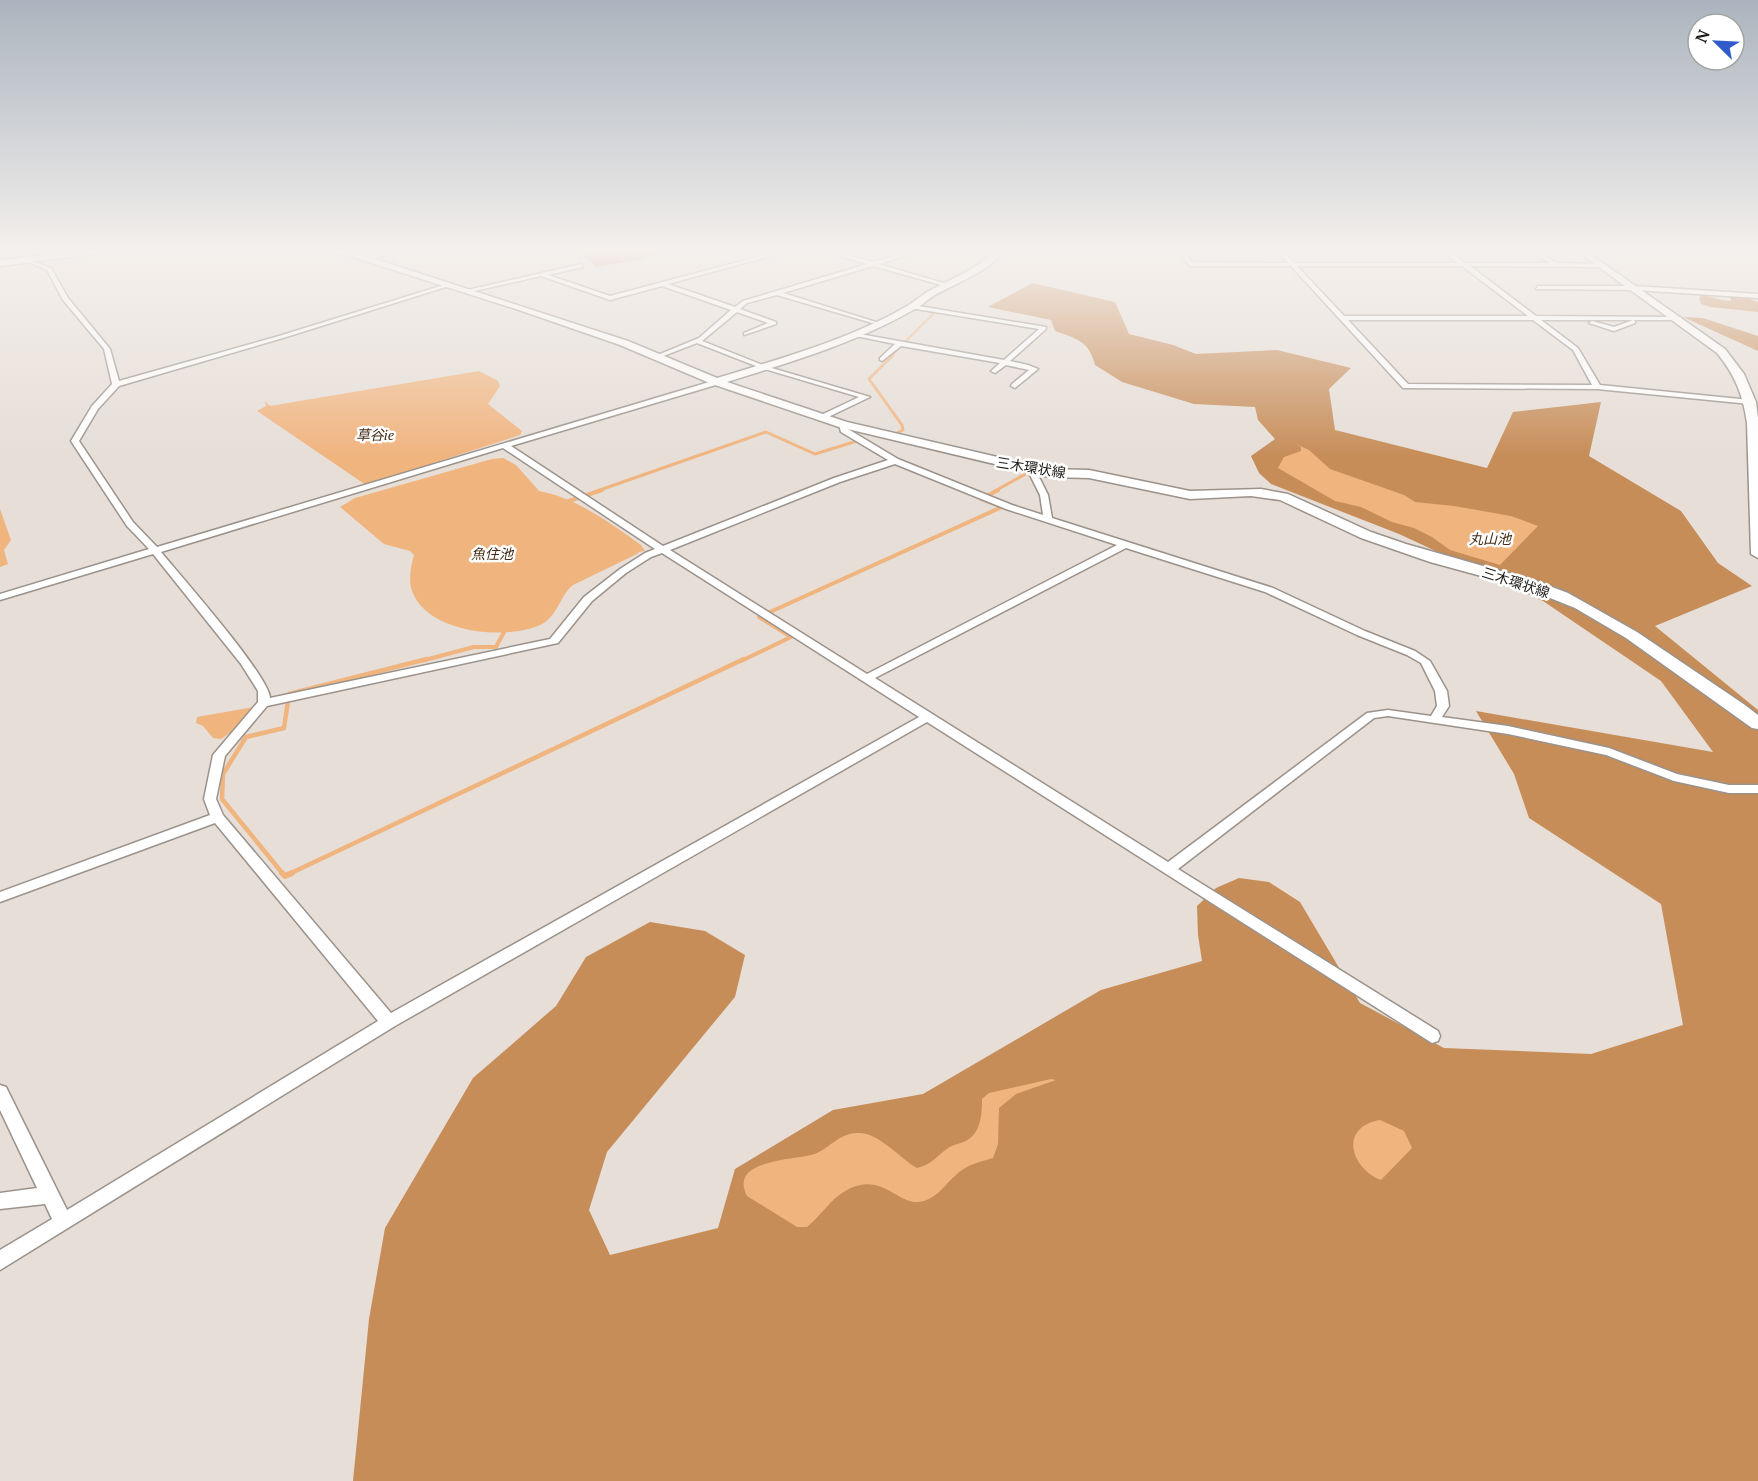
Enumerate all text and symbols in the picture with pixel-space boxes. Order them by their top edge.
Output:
north arrow [1686,12,1746,72]
text: N [1690,26,1715,46]
water label: 草谷ie [356,425,395,444]
street label: 三木環状線 [995,452,1067,482]
water label: 丸山池 [1469,529,1513,548]
water label: 魚住池 [471,544,515,563]
street label: 三木環状線 [1480,562,1552,602]

